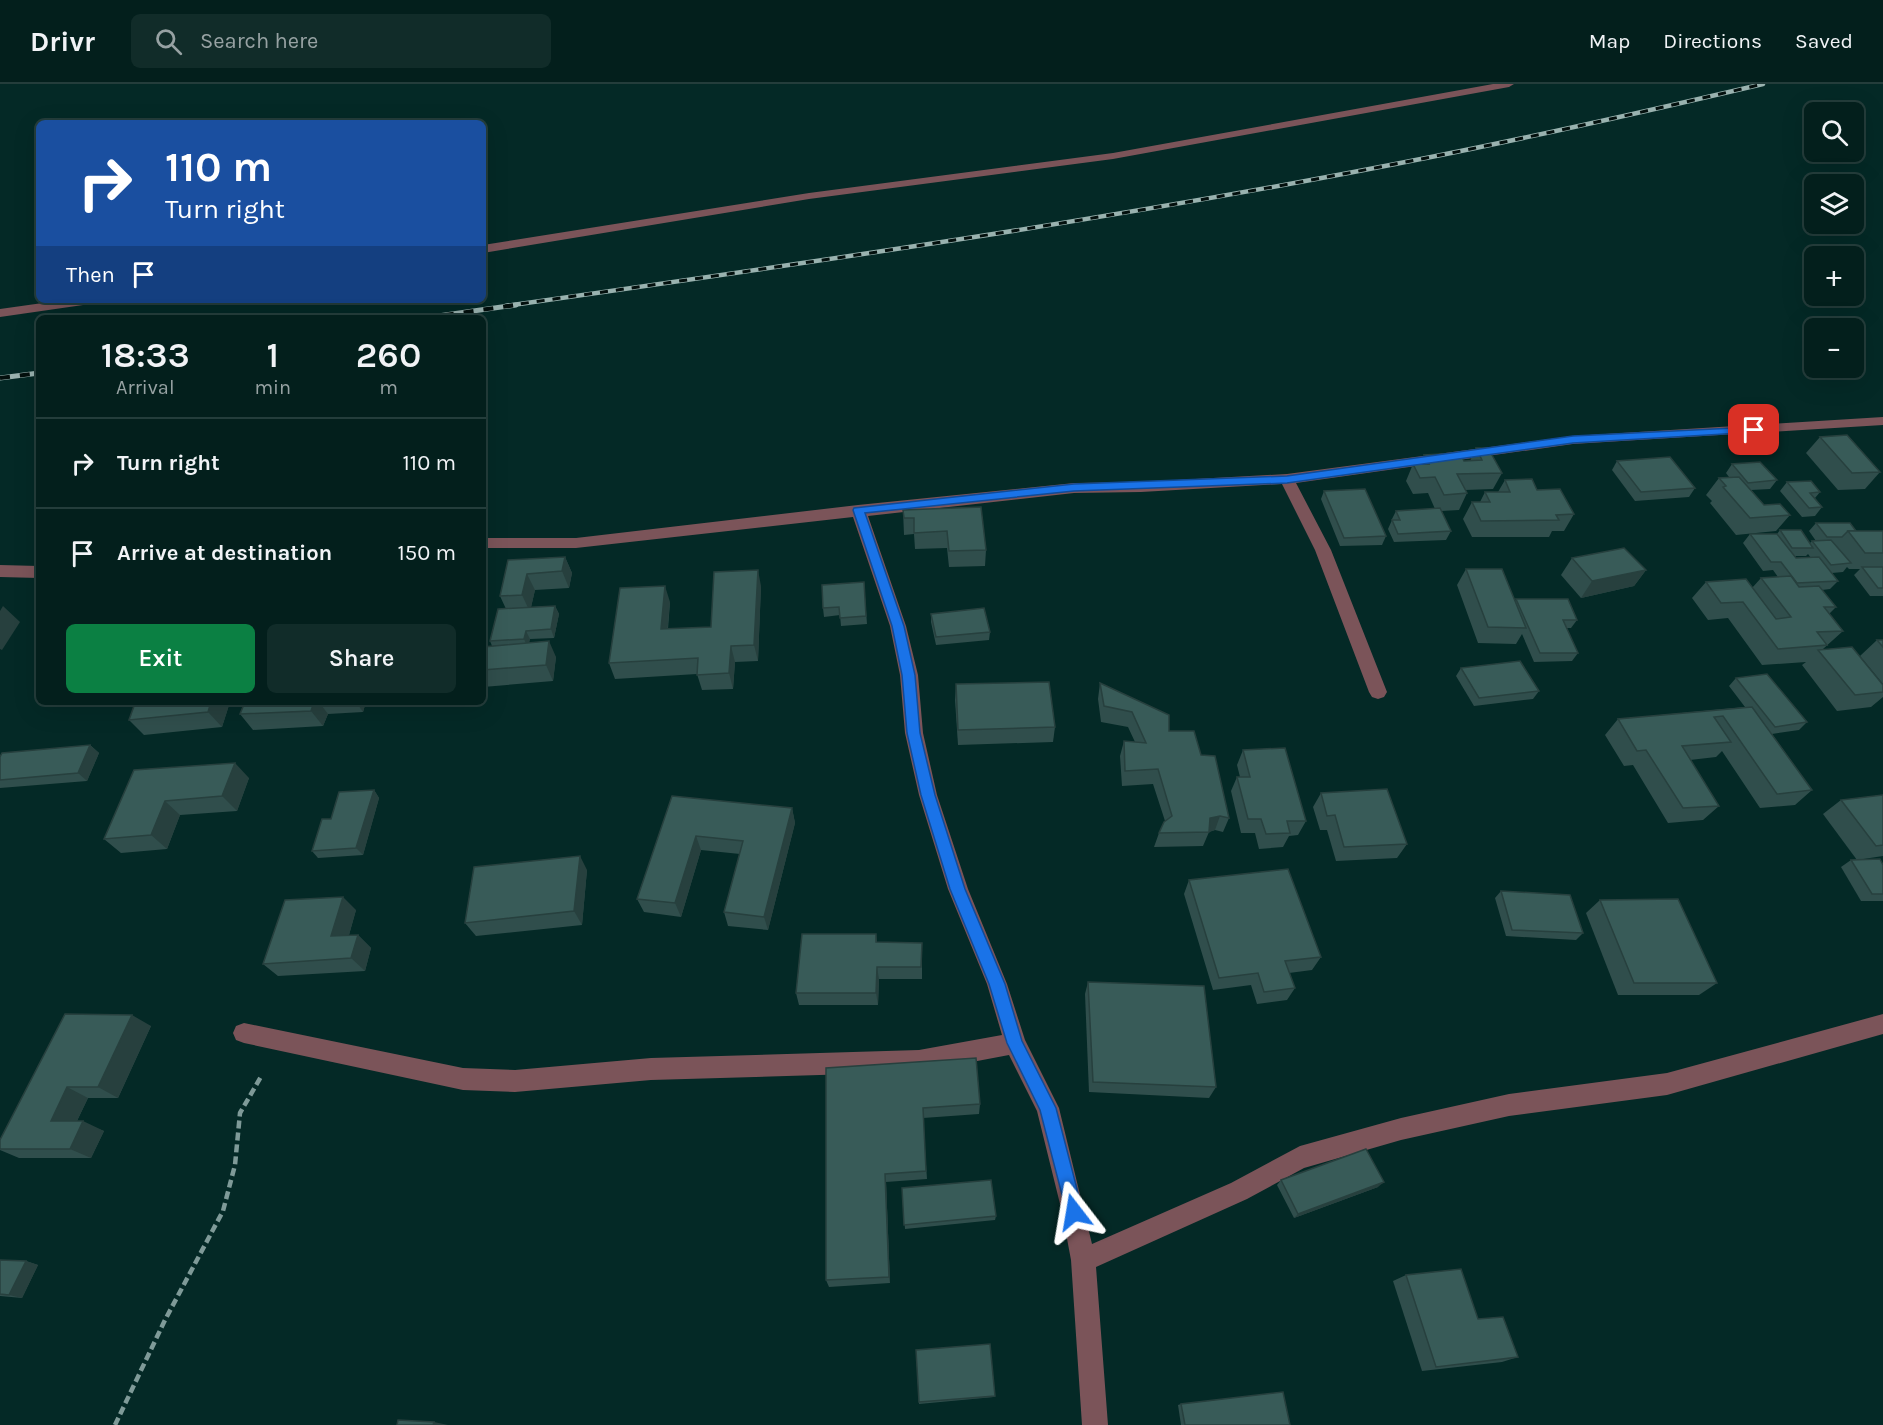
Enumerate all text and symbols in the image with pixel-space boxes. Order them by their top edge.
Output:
search box [131,14,551,68]
text: Drivr [30,25,95,58]
icon: search [152,25,185,58]
text: Search here [200,28,318,54]
text: Map [1589,29,1630,53]
text: Directions [1663,29,1762,53]
text: Saved [1795,29,1853,53]
map controls [1804,102,1864,378]
button: search [1804,102,1864,162]
text: 110 m [165,142,272,192]
icon: right [66,144,144,222]
button: layers [1804,174,1864,234]
text: Turn right [165,193,285,225]
button: + [1804,246,1864,306]
icon: arrive [127,258,160,291]
text: Then [66,262,115,288]
button: − [1804,318,1864,378]
text: 18:33 [101,334,190,376]
text: 1 [266,334,279,376]
text: 260 [356,334,421,376]
text: Arrival [116,376,174,399]
text: min [254,376,291,399]
text: m [379,376,398,399]
pin [1728,404,1779,455]
icon: arrive [1737,413,1770,446]
icon: right [66,447,99,480]
text: Turn right [117,450,220,476]
text: 110 m [403,450,456,476]
icon: arrive [66,537,99,570]
text: Arrive at destination [117,540,332,566]
text: 150 m [397,540,456,566]
button: Exit [66,624,255,693]
button: Share [267,624,456,693]
position arrow [1042,1180,1106,1244]

